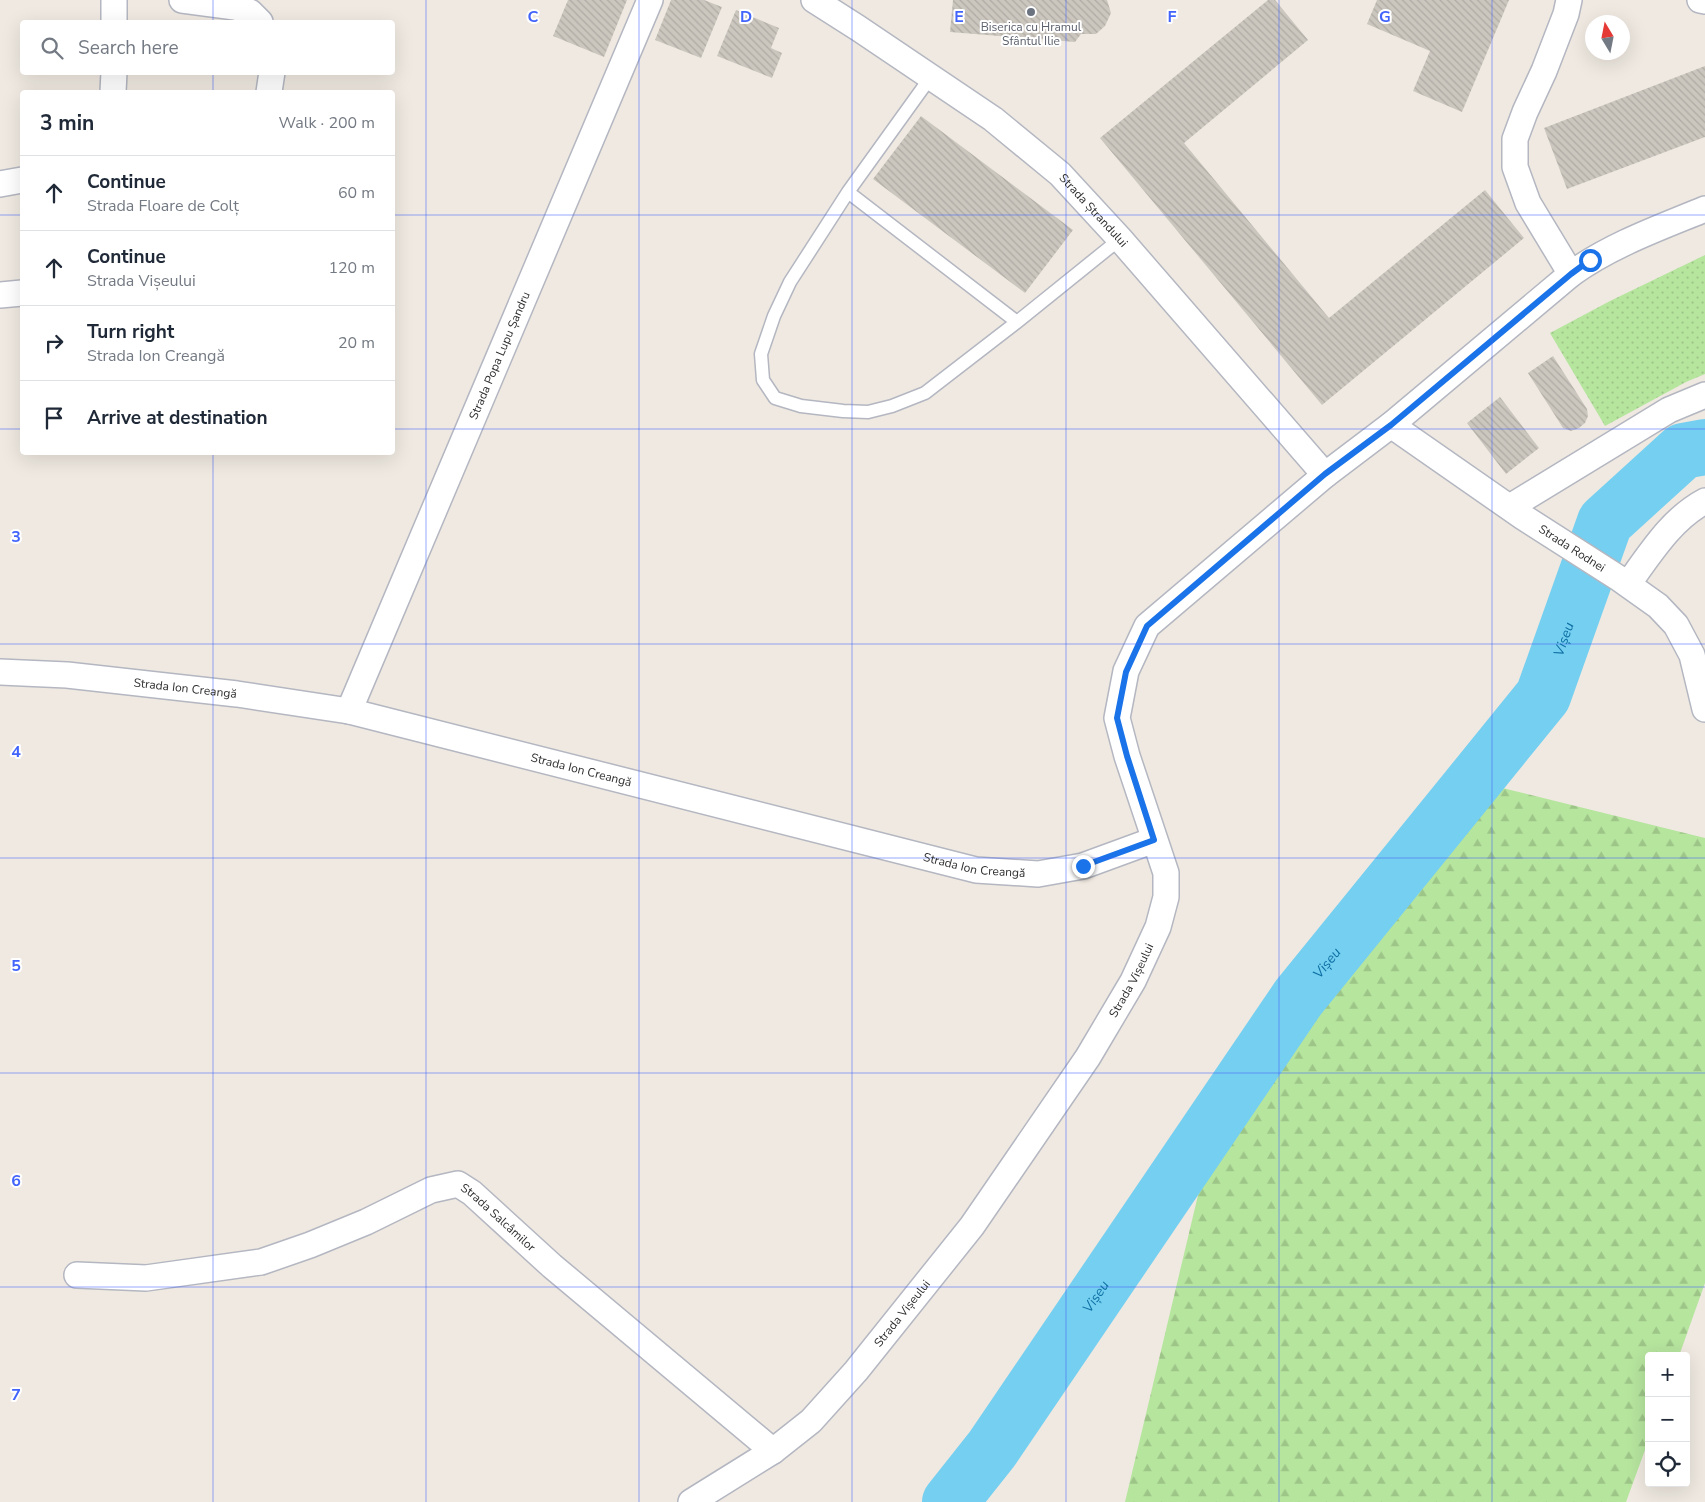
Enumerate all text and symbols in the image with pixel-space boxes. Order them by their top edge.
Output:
text: C [528,6,539,28]
text: D [740,6,752,28]
text: E [954,6,964,28]
marker: Biserica cu Hramul Sfântul Ilie [1025,6,1037,18]
text: F [1168,6,1177,28]
text: G [1379,6,1391,28]
north arrow [1585,15,1630,60]
place label: Biserica cu Hramul Sfântul Ilie [981,19,1082,49]
search box [20,20,395,75]
icon: search [38,34,66,62]
text: Search here [78,35,179,61]
text: 3 min [40,109,94,137]
text: Walk · 200 m [279,112,375,134]
text: Continue [87,169,166,195]
street label: Strada Ștrandului [1056,170,1131,250]
icon: ahead [40,179,68,207]
text: 60 m [338,182,375,204]
text: Strada Floare de Colț [87,195,239,217]
text: Continue [87,244,166,270]
route start [1579,249,1602,272]
icon: ahead [40,254,68,282]
text: 120 m [328,257,375,279]
text: Strada Vișeului [87,270,196,292]
street label: Strada Popa Lupu Șandru [465,289,534,422]
text: Turn right [87,319,174,345]
icon: right [40,329,68,357]
text: 20 m [338,332,375,354]
text: Strada Ion Creangă [87,345,225,367]
icon: arrive [40,404,68,432]
text: Arrive at destination [87,405,268,431]
street label: Strada Rodnei [1536,521,1608,576]
text: 3 [11,526,21,548]
water label: Vișeu [1549,619,1579,659]
street label: Strada Ion Creangă [133,675,238,702]
text: 4 [11,741,21,763]
street label: Strada Ion Creangă [529,749,633,790]
street label: Strada Ion Creangă [922,849,1026,881]
route end [1072,855,1095,878]
street label: Strada Vișeului [1105,941,1157,1020]
water label: Vișeu [1309,943,1345,983]
text: 5 [11,955,21,977]
text: 6 [11,1170,21,1192]
street label: Strada Salcâmilor [458,1180,539,1256]
street label: Strada Vișeului [870,1277,934,1350]
water label: Vișeu [1078,1277,1114,1317]
map controls [1645,1352,1690,1487]
button: + [1645,1352,1690,1397]
text: 7 [11,1384,21,1406]
button: − [1645,1397,1690,1442]
button: locate [1645,1442,1690,1487]

